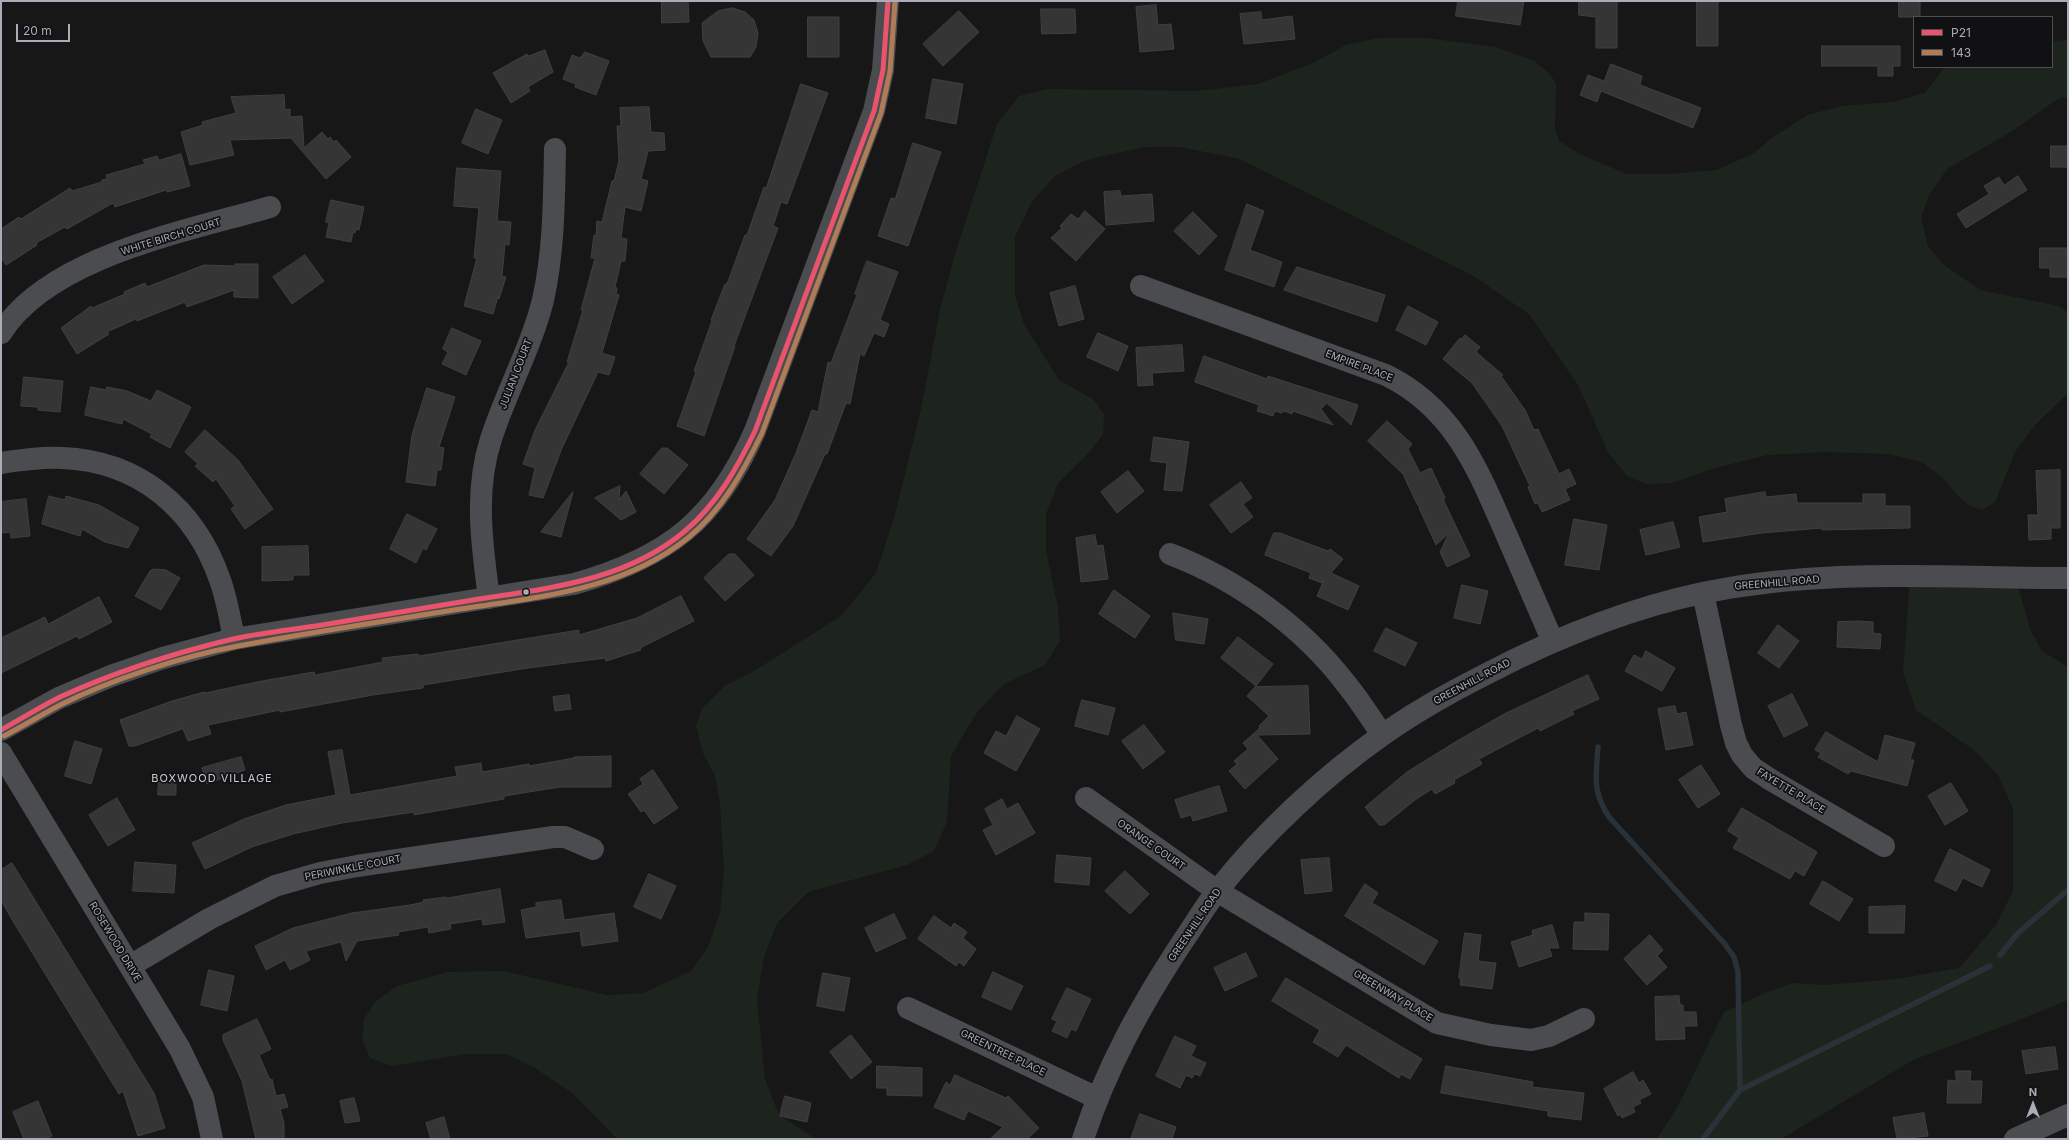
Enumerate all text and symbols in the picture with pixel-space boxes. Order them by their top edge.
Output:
scale bar [18,16,72,42]
legend [1913,16,2053,68]
text: 20 m [23,23,52,38]
text: P21 [1951,25,1971,40]
text: 143 [1951,45,1971,60]
street label: WHITE BIRCH COURT [120,216,222,258]
street label: JULIAN COURT [497,337,535,411]
street label: EMPIRE PLACE [1324,348,1394,384]
street label: GREENHILL ROAD [1734,573,1820,593]
unlabelled marker [521,587,531,597]
street label: GREENHILL ROAD [1431,657,1513,707]
street label: FAYETTE PLACE [1755,766,1827,816]
district label: BOXWOOD VILLAGE [151,772,273,786]
street label: ORANGE COURT [1115,817,1187,873]
street label: PERIWINKLE COURT [304,853,402,883]
street label: GREENHILL ROAD [1166,886,1224,964]
street label: ROSEWOOD DRIVE [86,900,144,984]
street label: GREENWAY PLACE [1351,968,1435,1024]
street label: GREENTREE PLACE [959,1027,1047,1079]
north arrow [2013,1084,2053,1124]
text: N [2029,1085,2037,1099]

